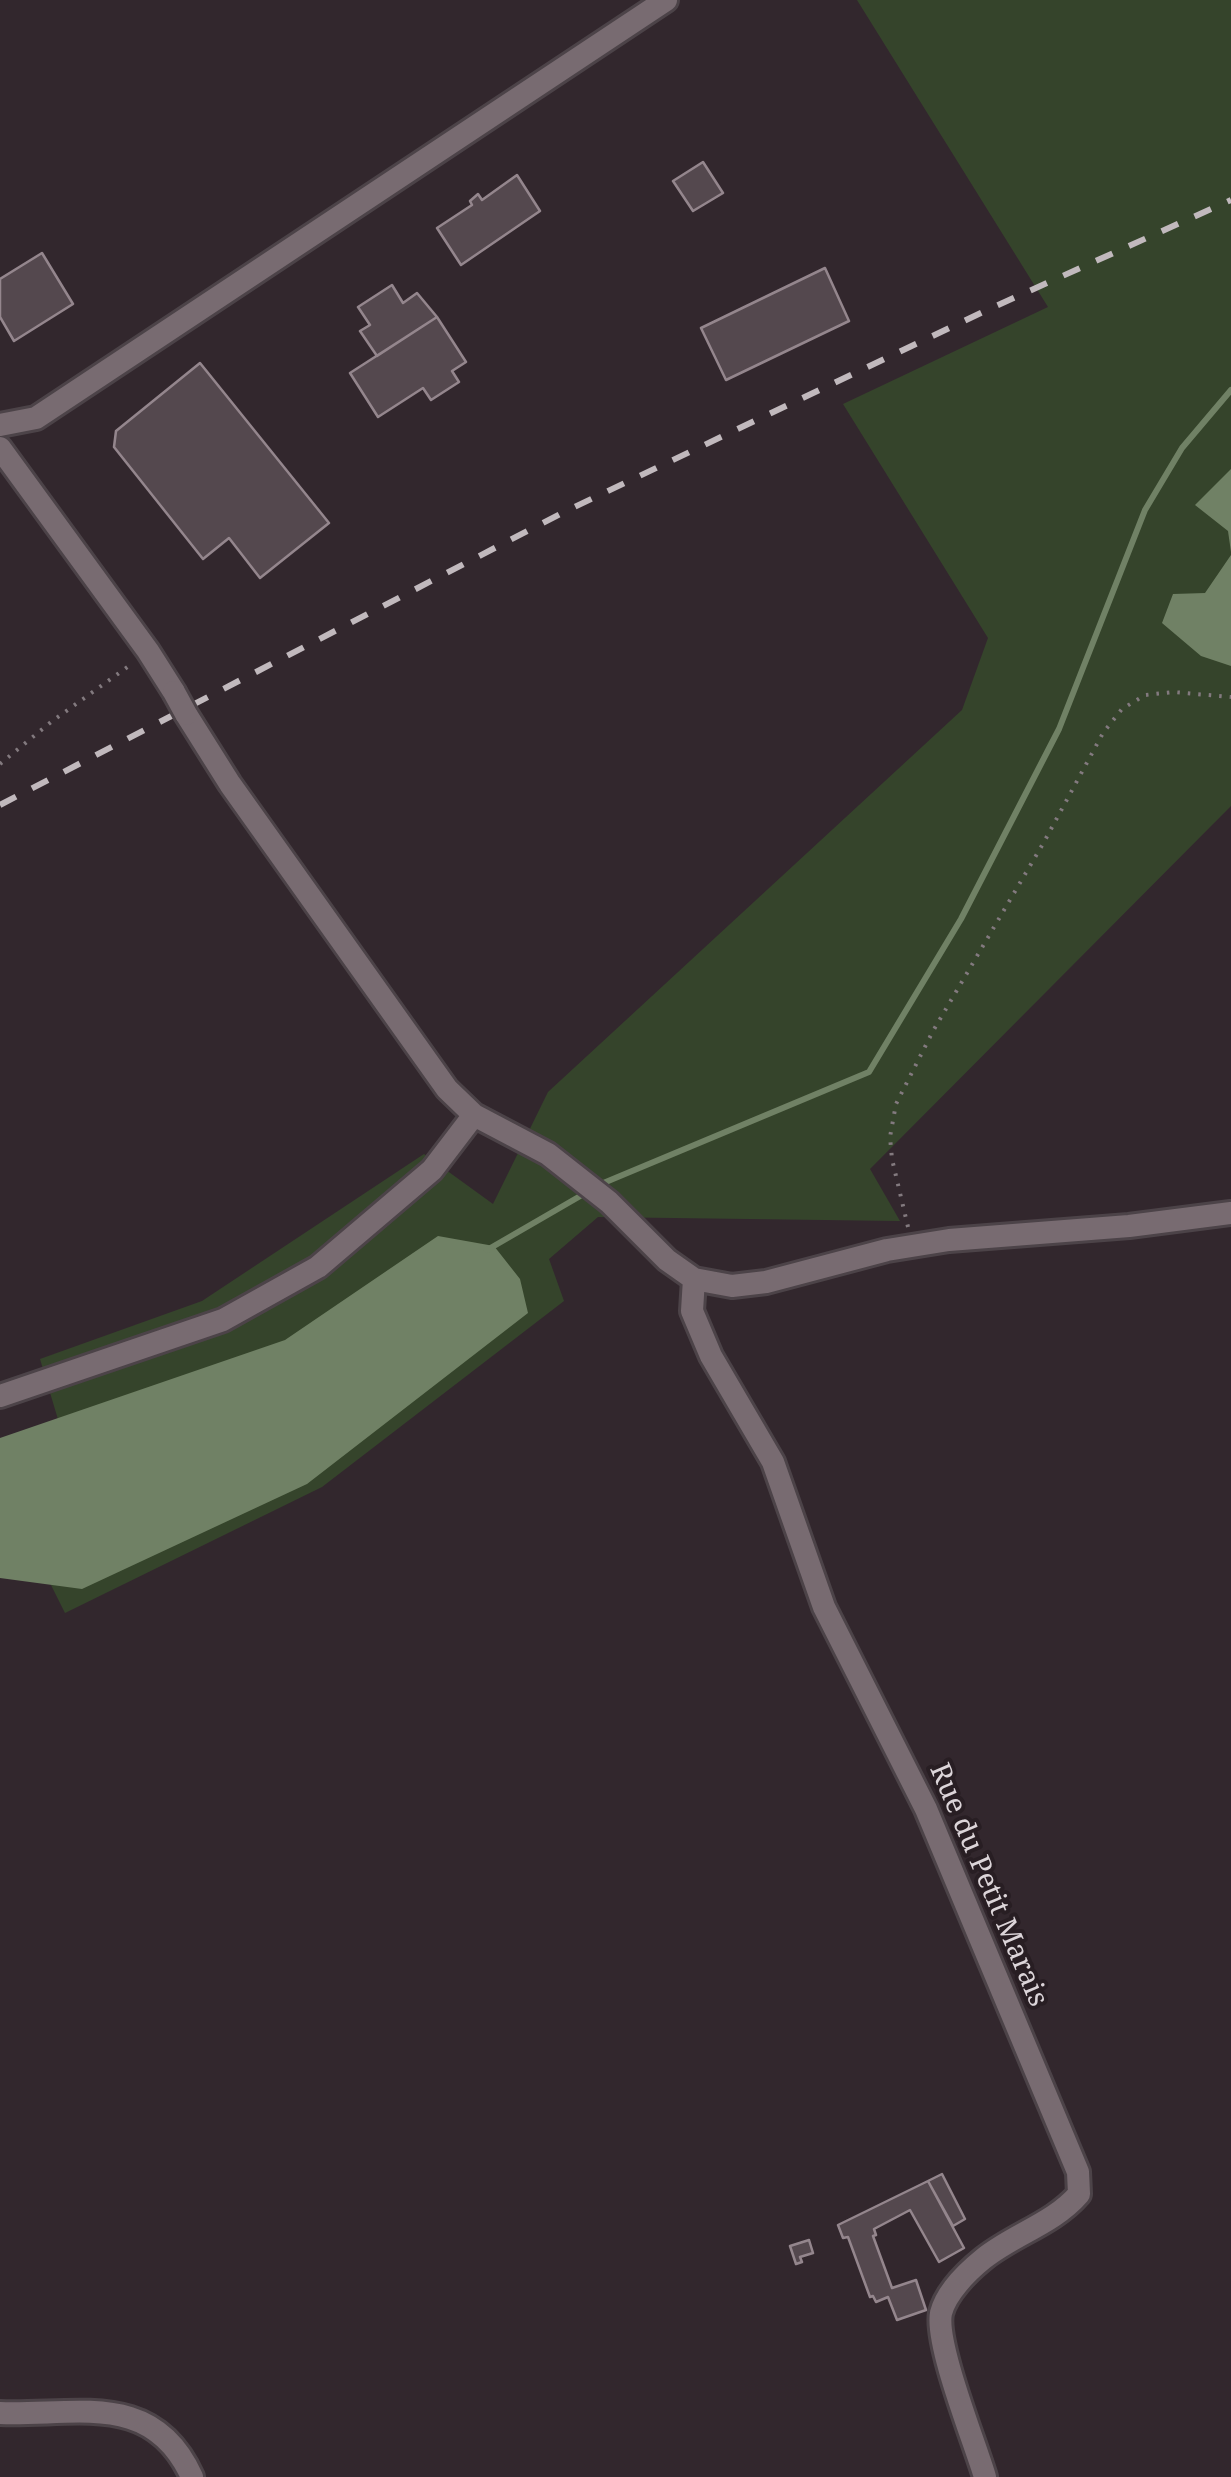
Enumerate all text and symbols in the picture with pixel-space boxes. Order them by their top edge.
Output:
street label: Rue du Petit Marais [922,1759,1054,2011]

